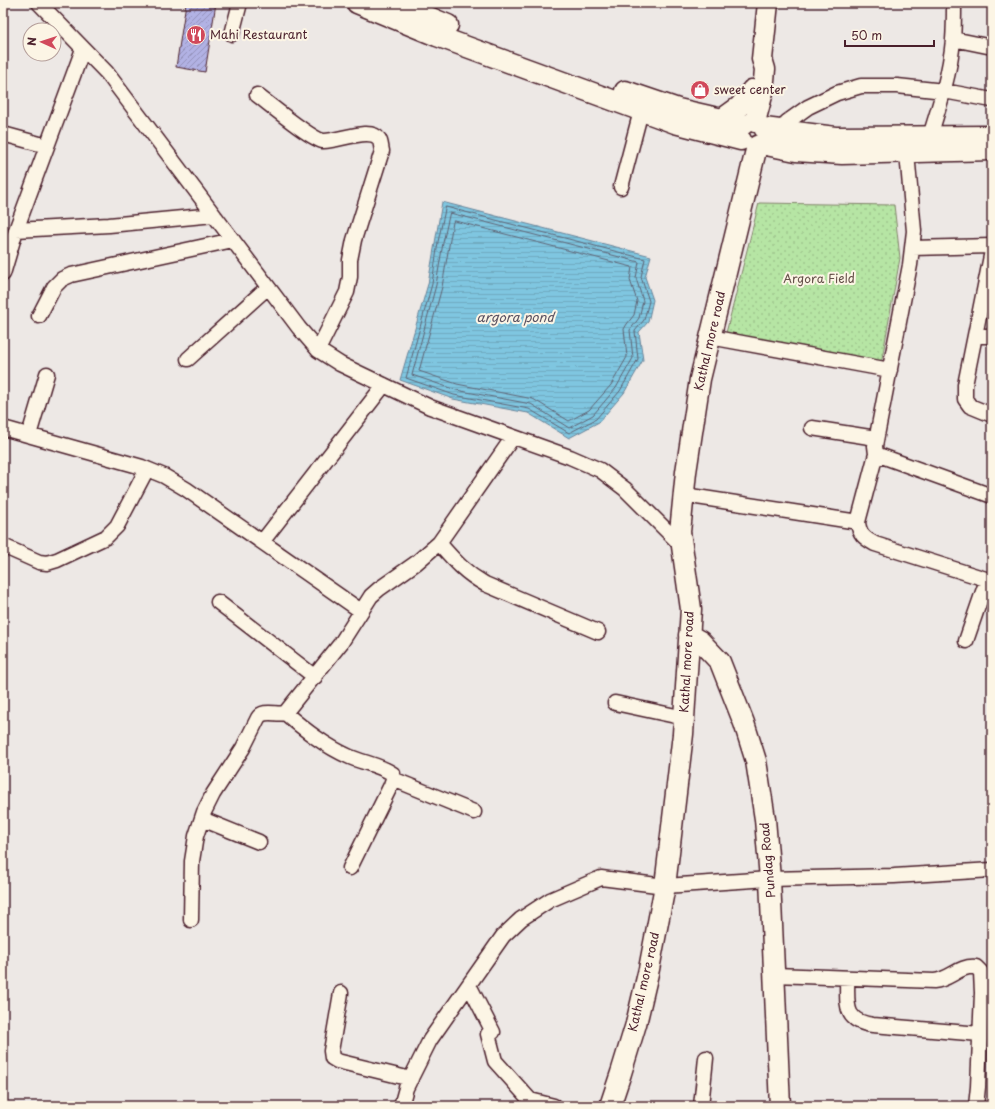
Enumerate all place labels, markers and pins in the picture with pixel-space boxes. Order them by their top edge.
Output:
restaurant icon: Mahi Restaurant [185,24,207,46]
place label: Mahi Restaurant [210,25,307,43]
shop icon: sweet center [689,79,711,101]
place label: sweet center [714,80,786,98]

